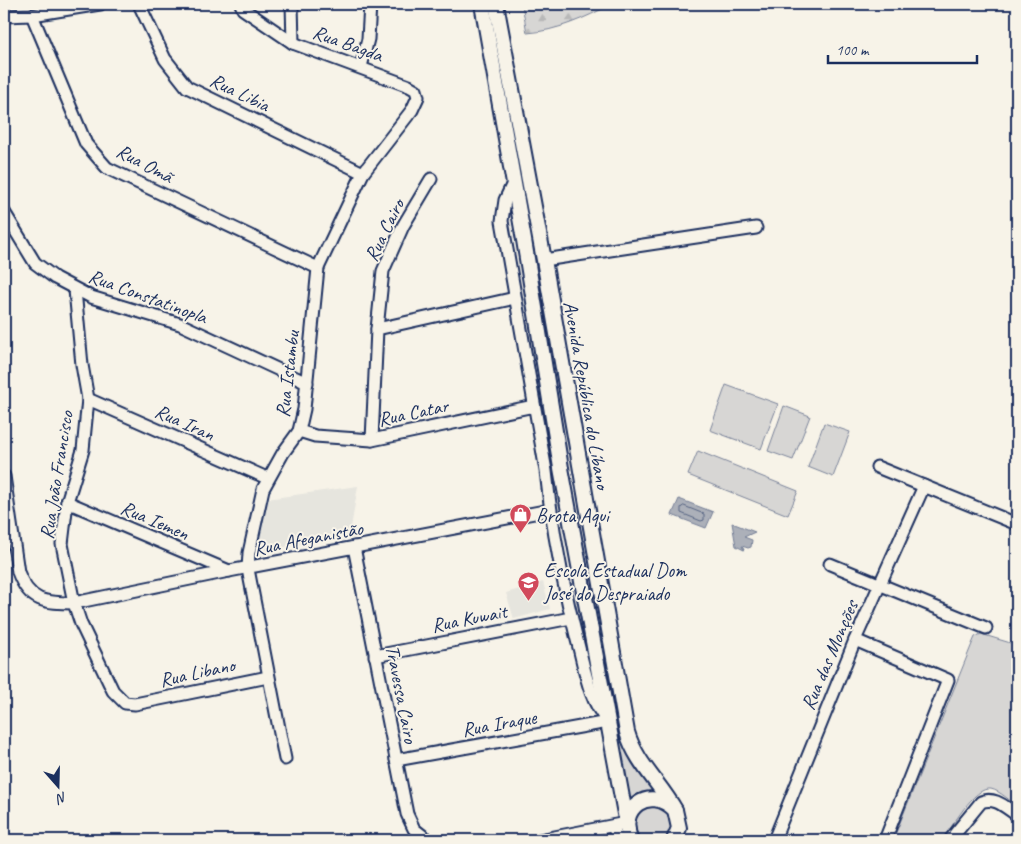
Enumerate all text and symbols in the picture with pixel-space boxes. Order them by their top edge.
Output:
street label: Rua Bagda [309,19,387,68]
scale bar [828,32,977,64]
text: 100 m [836,41,870,60]
street label: Rua Libia [206,67,275,118]
street label: Rua Omã [112,138,179,190]
street label: Rua Cairo [359,193,411,265]
street label: Rua Constatinopla [85,263,212,330]
street label: Avenida República do Líbano [558,299,616,493]
street label: Rua Istambu [270,328,305,419]
street label: Rua Catar [376,393,452,432]
street label: Rua Iran [151,398,219,447]
street label: Rua João Francisco [34,408,79,541]
street label: Rua Iemen [117,495,194,546]
shop icon: Brota Aqui [508,503,532,534]
place label: Brota Aqui [536,503,611,528]
street label: Rua Afeganistão [251,515,366,561]
place label: Escola Estadual Dom José do Despraiado [543,558,688,606]
school or university icon: Escola Estadual Dom José do Despraiado [516,570,540,601]
street label: Rua das Monções [795,595,864,713]
street label: Rua Kuwait [429,599,511,638]
street label: Travessa Cairo [380,643,423,746]
street label: Rua Libano [157,652,239,693]
street label: Rua Iraque [460,704,540,742]
north arrow [32,762,82,812]
text: N [53,788,69,808]

